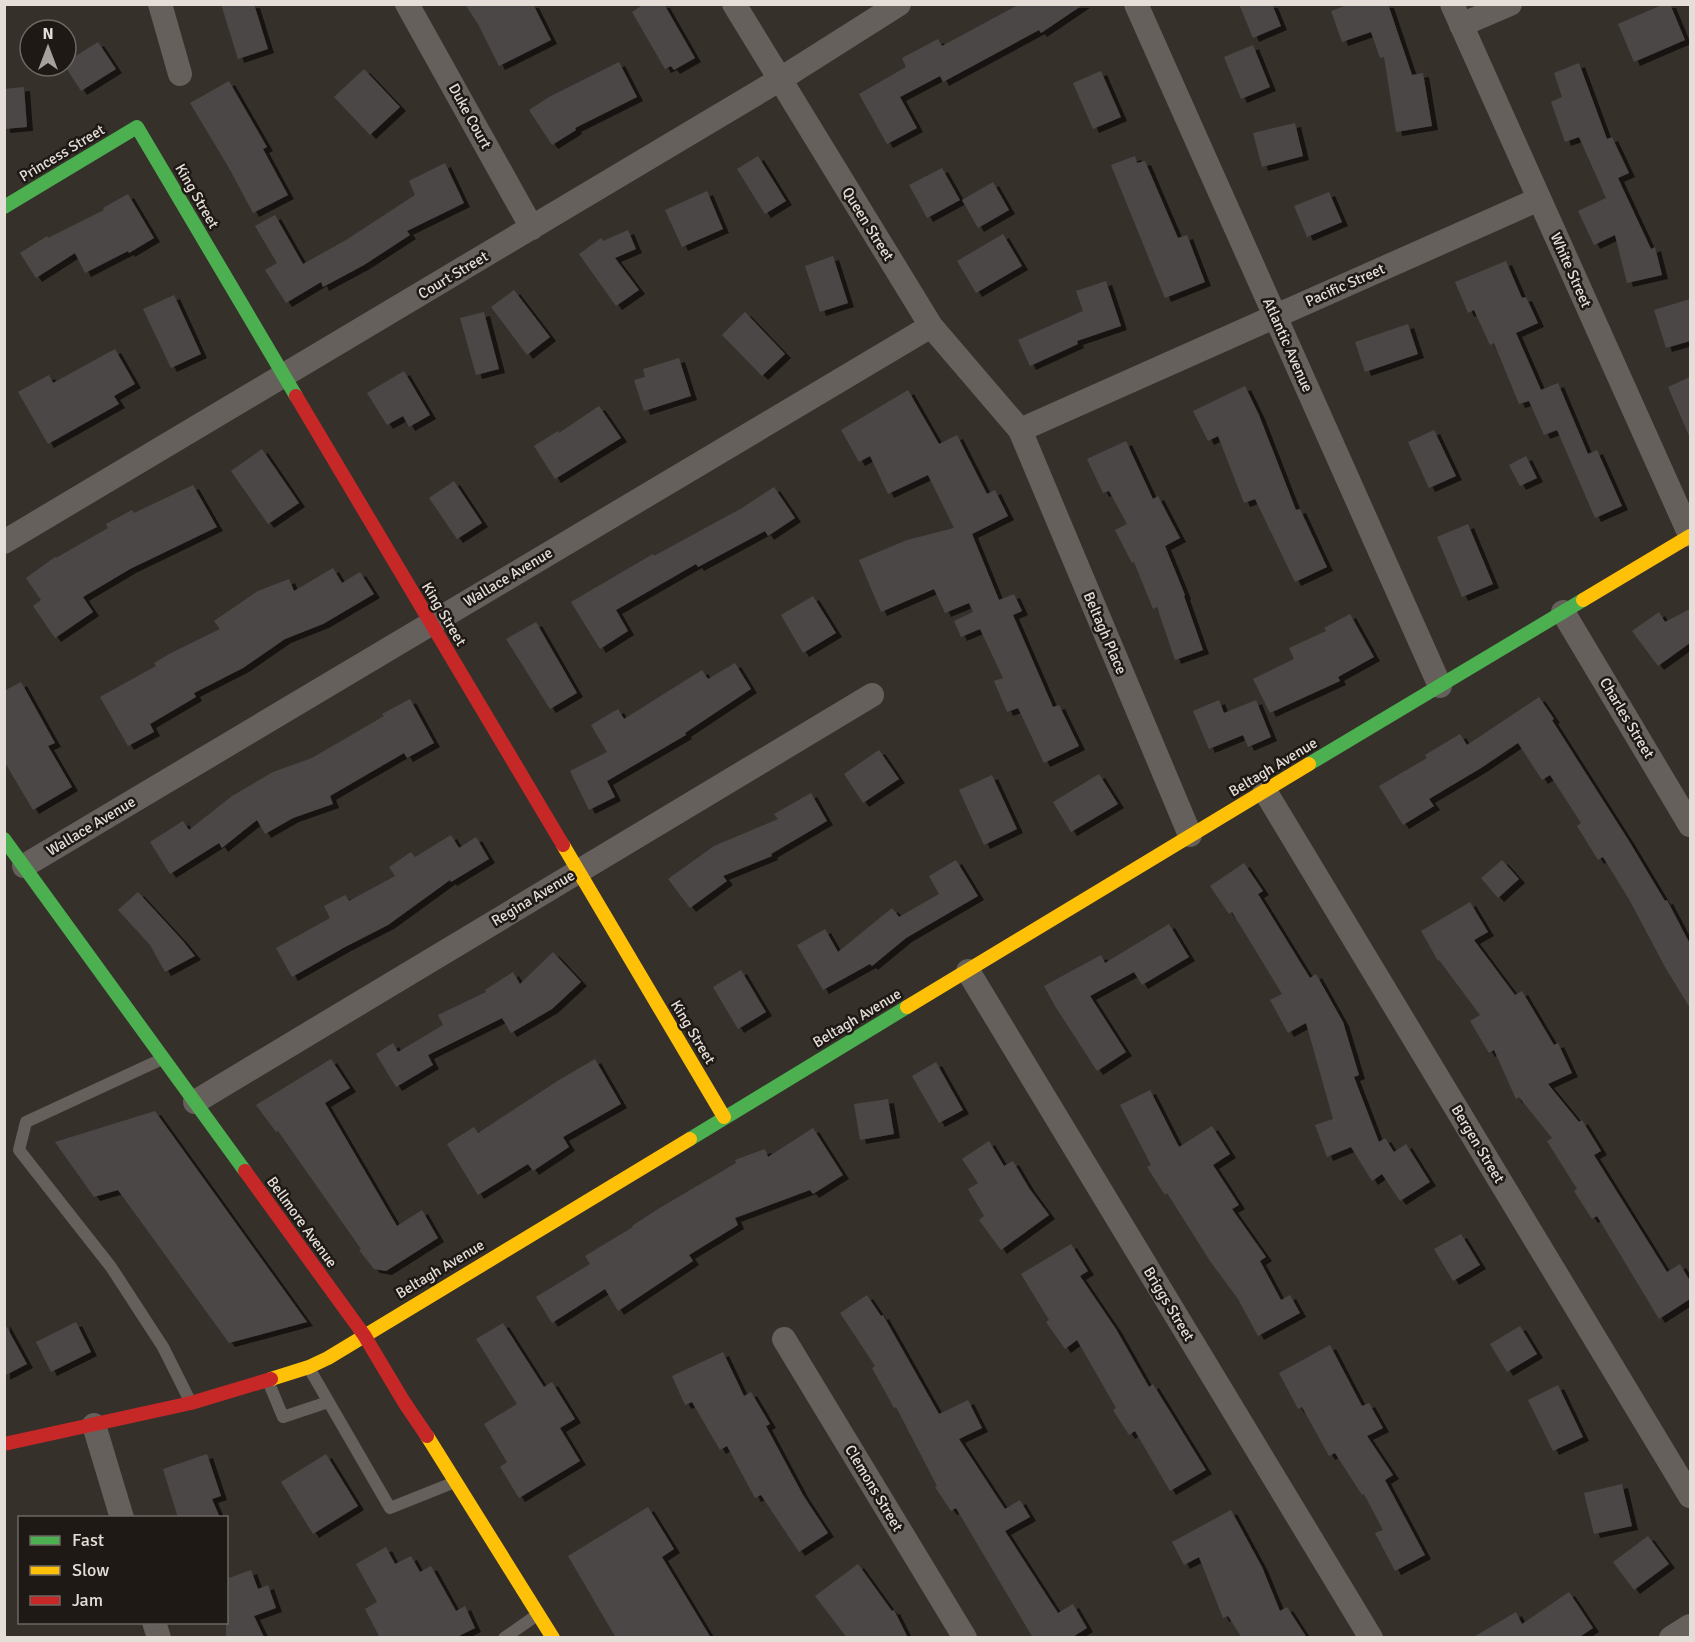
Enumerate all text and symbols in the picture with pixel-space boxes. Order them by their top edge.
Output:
north arrow [18,18,78,78]
text: N [42,24,54,44]
street label: Duke Court [445,80,495,152]
street label: Princess Street [16,120,108,186]
street label: King Street [171,161,223,231]
street label: Queen Street [838,184,898,264]
street label: White Street [1547,230,1595,310]
street label: Court Street [415,247,491,303]
street label: Pacific Street [1302,259,1388,311]
street label: Atlantic Avenue [1259,295,1317,395]
street label: Wallace Avenue [460,543,556,611]
street label: King Street [418,579,470,649]
street label: Beltagh Place [1080,589,1130,677]
street label: Charles Street [1596,674,1658,762]
street label: Beltagh Avenue [1226,734,1320,800]
street label: Wallace Avenue [43,792,139,860]
street label: Regina Avenue [488,866,578,930]
street label: Beltagh Avenue [810,985,904,1051]
street label: King Street [667,997,719,1067]
street label: Bergen Street [1448,1102,1508,1186]
street label: Bellmore Avenue [263,1173,341,1271]
street label: Beltagh Avenue [393,1236,487,1302]
street label: Briggs Street [1140,1264,1198,1344]
street label: Clemons Street [841,1441,907,1535]
legend [18,1516,228,1624]
text: Fast [72,1529,104,1551]
text: Slow [72,1559,109,1581]
text: Jam [72,1589,103,1611]

